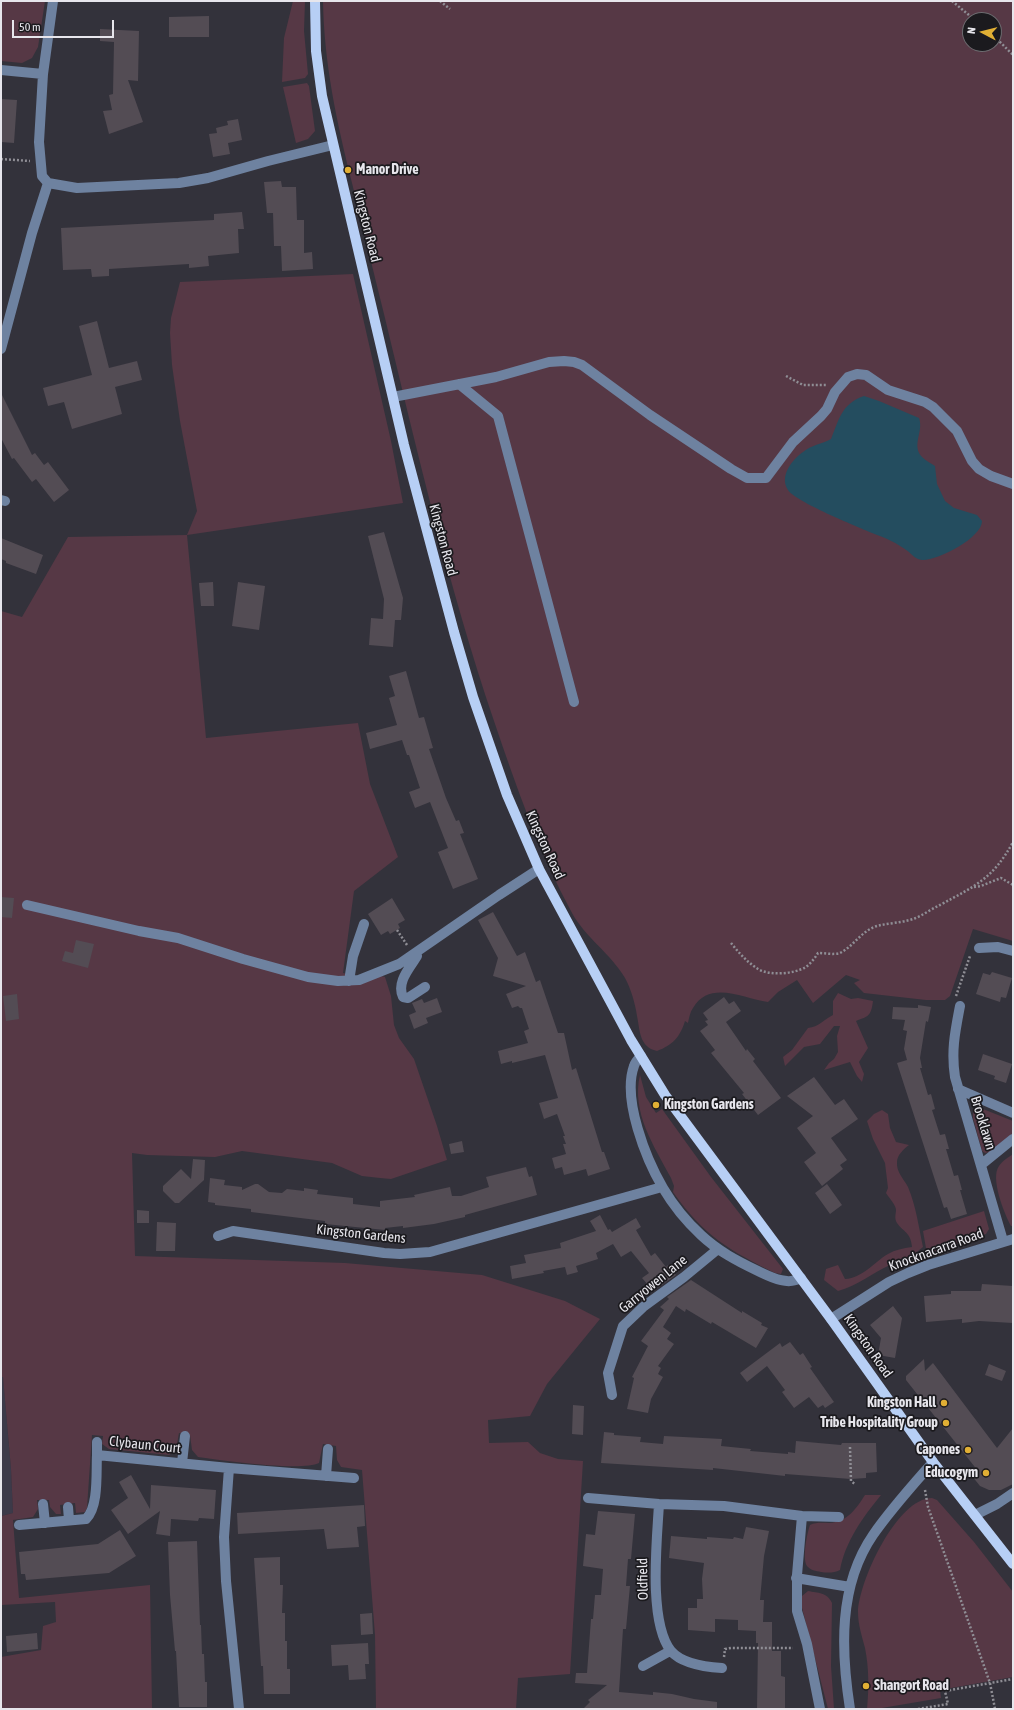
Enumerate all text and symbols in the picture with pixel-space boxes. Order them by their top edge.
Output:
scale bar [14,12,116,38]
north arrow [962,12,1002,52]
text: 50 m [19,20,41,34]
text: N [965,27,977,35]
place label: Manor Drive [356,162,418,178]
marker: Manor Drive [343,165,353,175]
street label: Kingston Road [350,188,384,264]
street label: Kingston Road [425,502,461,578]
street label: Kingston Road [522,808,568,882]
street label: Brooklawn [967,1094,999,1152]
place label: Kingston Gardens [664,1097,754,1113]
marker: Kingston Gardens [651,1100,661,1110]
street label: Kingston Gardens [315,1221,407,1247]
street label: Knocknacarra Road [886,1225,986,1275]
street label: Garryowen Lane [616,1251,690,1317]
street label: Kingston Road [840,1311,896,1381]
place label: Kingston Hall [867,1395,936,1411]
marker: Kingston Hall [939,1398,949,1408]
place label: Tribe Hospitality Group [820,1415,938,1431]
marker: Tribe Hospitality Group [941,1418,951,1428]
street label: Clybaun Court [108,1433,182,1457]
place label: Capones [916,1442,960,1458]
marker: Capones [963,1445,973,1455]
place label: Educogym [925,1465,978,1481]
marker: Educogym [981,1468,991,1478]
street label: Oldfield [634,1558,652,1600]
place label: Shangort Road [874,1678,949,1694]
marker: Shangort Road [861,1681,871,1691]

